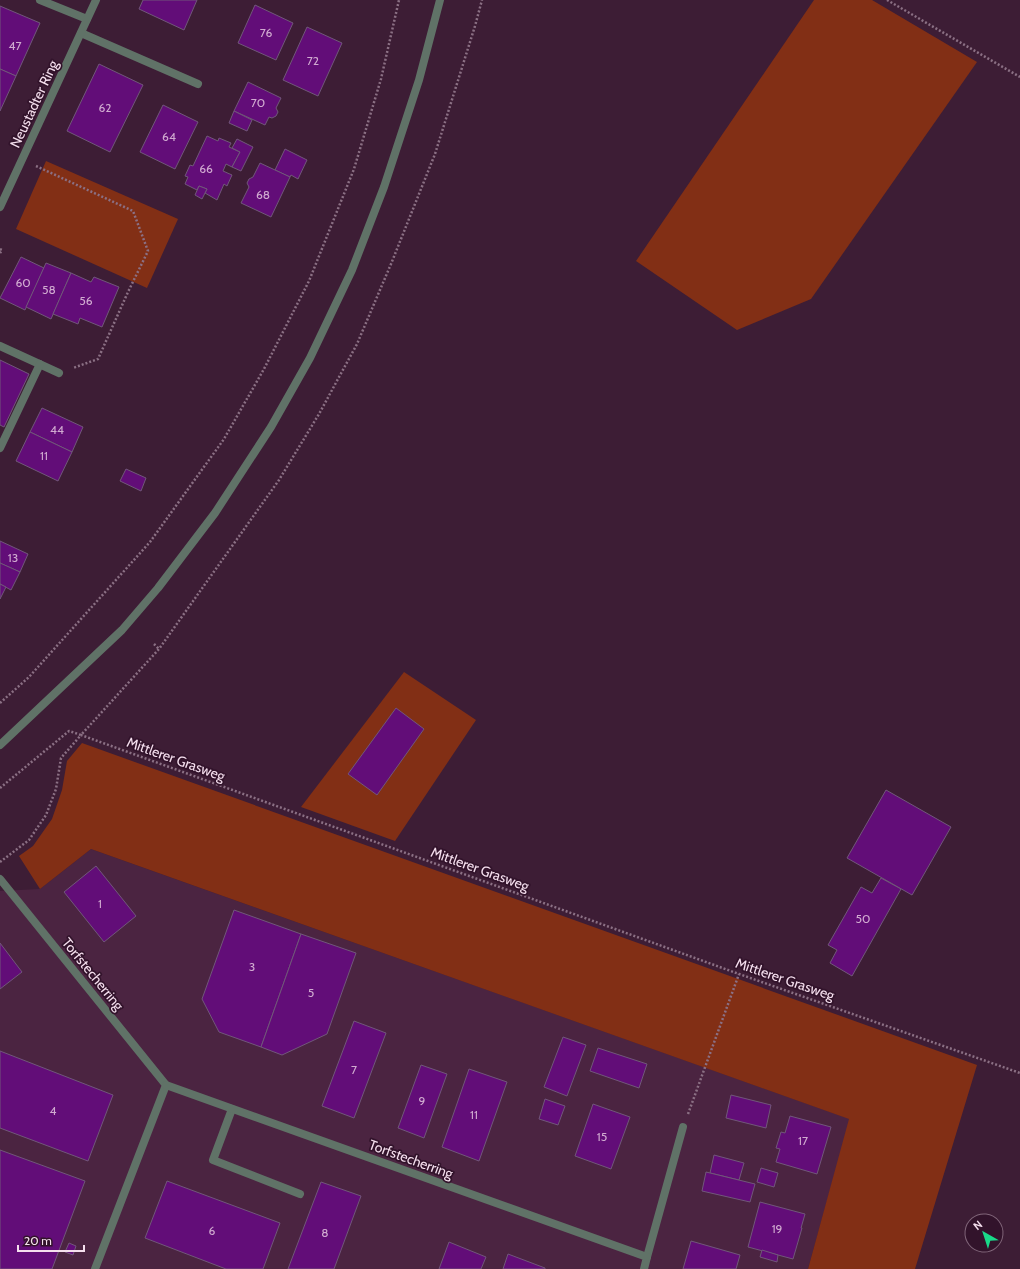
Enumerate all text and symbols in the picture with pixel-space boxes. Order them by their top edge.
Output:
house number: 76 [260,25,272,40]
house number: 47 [9,38,21,53]
house number: 72 [307,53,319,68]
street label: Neustadter Ring [6,56,63,151]
house number: 70 [251,95,265,110]
house number: 62 [98,100,112,115]
house number: 64 [162,129,176,144]
house number: 66 [199,161,213,176]
house number: 68 [256,187,270,202]
house number: 60 [15,275,31,290]
house number: 58 [42,282,56,297]
house number: 56 [79,293,93,308]
house number: 44 [50,422,64,437]
house number: 11 [40,448,48,463]
house number: 13 [8,550,18,565]
street label: Mittlerer Grasweg [124,733,229,785]
street label: Mittlerer Grasweg [428,843,533,895]
house number: 1 [98,896,102,911]
house number: 50 [856,911,870,926]
street label: Torfstecherring [58,934,128,1015]
street label: Mittlerer Grasweg [733,954,838,1005]
house number: 3 [249,959,255,974]
house number: 5 [308,985,314,1000]
house number: 7 [351,1062,357,1077]
house number: 9 [419,1093,426,1108]
house number: 4 [50,1103,57,1118]
house number: 11 [470,1107,478,1122]
house number: 15 [597,1129,607,1144]
house number: 17 [798,1133,808,1148]
street label: Torfstecherring [366,1135,457,1183]
north arrow [964,1213,1004,1253]
text: N [970,1217,985,1233]
house number: 19 [772,1221,783,1236]
house number: 6 [209,1223,216,1238]
house number: 8 [321,1225,329,1240]
scale bar [18,1227,84,1253]
text: 20 m [24,1233,52,1248]

